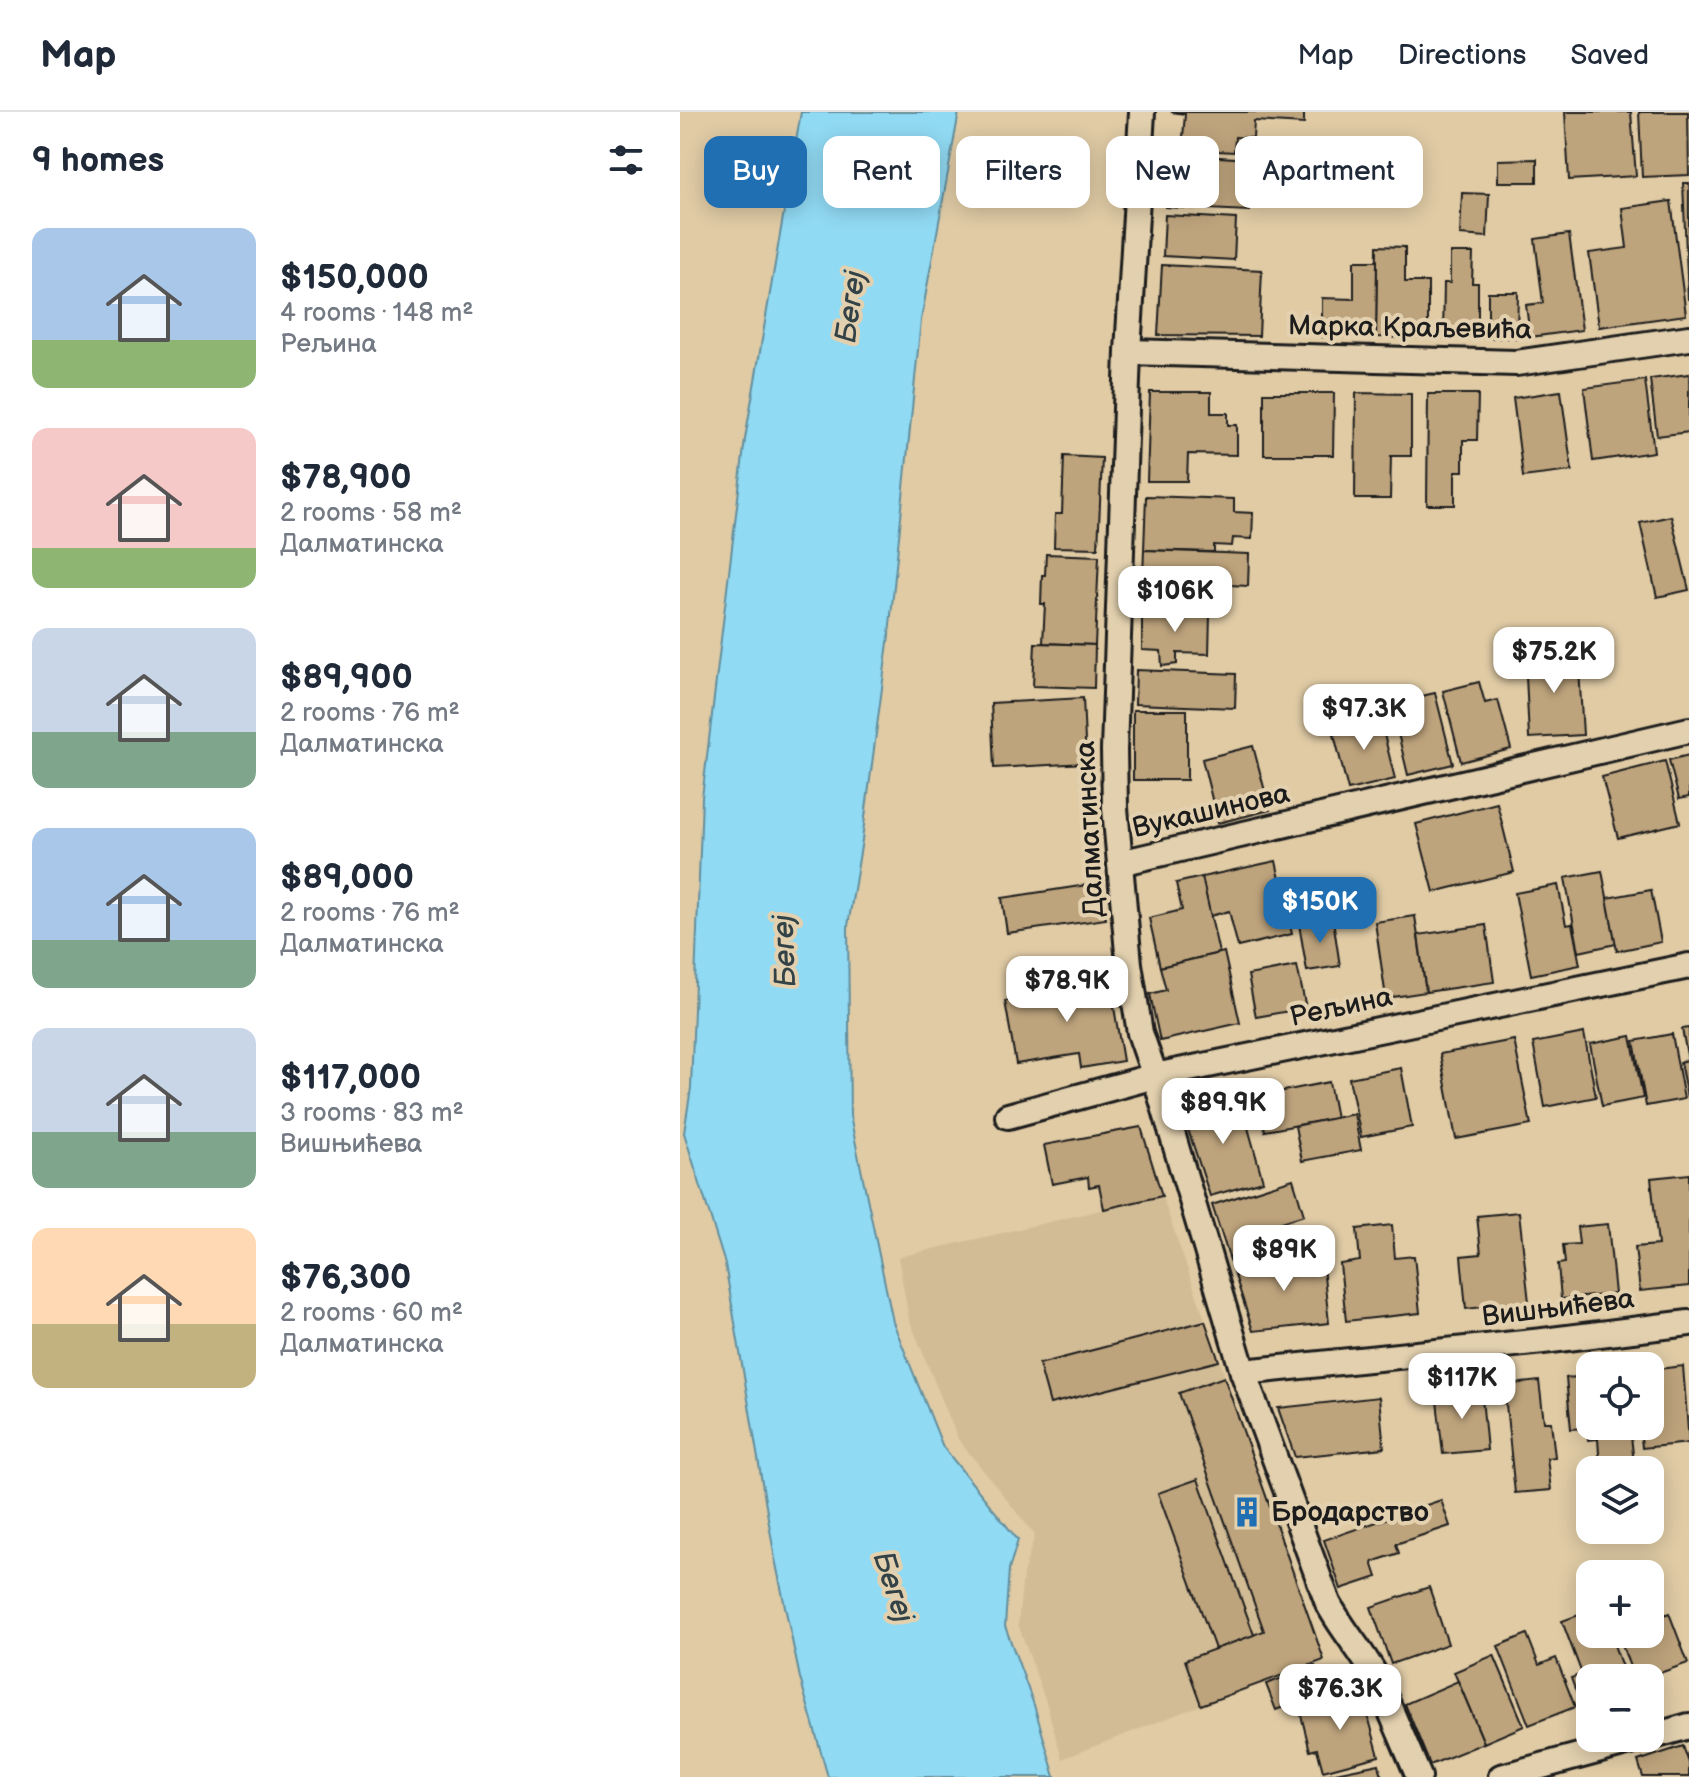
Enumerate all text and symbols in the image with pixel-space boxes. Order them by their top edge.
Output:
text: Map [40,33,116,78]
text: Map [1297,39,1354,72]
text: Directions [1398,39,1526,72]
text: Saved [1570,39,1649,72]
chip: Buy [704,136,807,208]
chip: Rent [823,136,940,208]
chip: Filters [956,136,1090,208]
chip: New [1106,136,1219,208]
chip: Apartment [1235,136,1423,208]
icon: filters [604,138,648,182]
text: 9 homes [32,140,164,181]
text: $150,000 [280,257,429,298]
icon: home [96,260,192,356]
water label: Бегеј [828,267,874,346]
text: 4 rooms · 148 m² [280,298,473,329]
street label: Марка Краљевића [1288,309,1533,347]
text: Рељина [280,329,377,360]
text: $78,900 [280,457,411,498]
icon: home [96,460,192,556]
text: 2 rooms · 58 m² [280,498,462,529]
text: Далматинска [280,529,444,560]
pin: $106K [1119,566,1231,634]
text: $106K [1136,576,1214,607]
pin: $75.2K [1489,627,1619,695]
text: $75.2K [1511,637,1597,668]
text: $89,900 [280,657,413,698]
icon: home [96,660,192,756]
pin: $97.3K [1299,684,1429,752]
text: $97.3K [1321,694,1407,725]
text: 2 rooms · 76 m² [280,698,460,729]
text: Далматинска [280,729,444,760]
street label: Далматинска [1069,740,1111,918]
street label: Вукашинова [1129,777,1293,845]
text: $89,000 [280,857,414,898]
icon: home [96,860,192,956]
pin: $150K [1264,877,1376,945]
text: $150K [1282,887,1358,918]
text: 2 rooms · 76 m² [280,898,460,929]
water label: Бегеј [766,913,804,988]
text: Далматинска [280,929,444,960]
pin: $78.9K [1002,956,1132,1024]
text: $78.9K [1024,966,1110,997]
street label: Рељина [1287,980,1396,1034]
text: $117,000 [280,1057,421,1098]
icon: home [96,1060,192,1156]
pin: $89.9K [1158,1078,1288,1146]
text: $89.9K [1180,1088,1266,1119]
text: 3 rooms · 83 m² [280,1098,464,1129]
text: Вишњићева [280,1129,422,1160]
pin: $89K [1237,1225,1331,1293]
text: $89K [1251,1235,1317,1266]
text: $76,300 [280,1257,411,1298]
icon: home [96,1260,192,1356]
street label: Вишњићева [1480,1282,1637,1334]
text: 2 rooms · 60 m² [280,1298,463,1329]
text: Далматинска [280,1329,444,1360]
map controls [1576,1352,1664,1752]
button: locate [1576,1352,1664,1440]
pin: $117K [1406,1353,1518,1421]
text: $117K [1426,1363,1498,1394]
button: layers [1576,1456,1664,1544]
building icon: Бродарство [1230,1495,1264,1529]
place label: Бродарство [1271,1496,1429,1529]
water label: Бегеј [865,1547,922,1628]
button: + [1576,1560,1664,1648]
pin: $76.3K [1275,1664,1405,1732]
button: − [1576,1664,1664,1752]
text: $76.3K [1297,1674,1383,1705]

